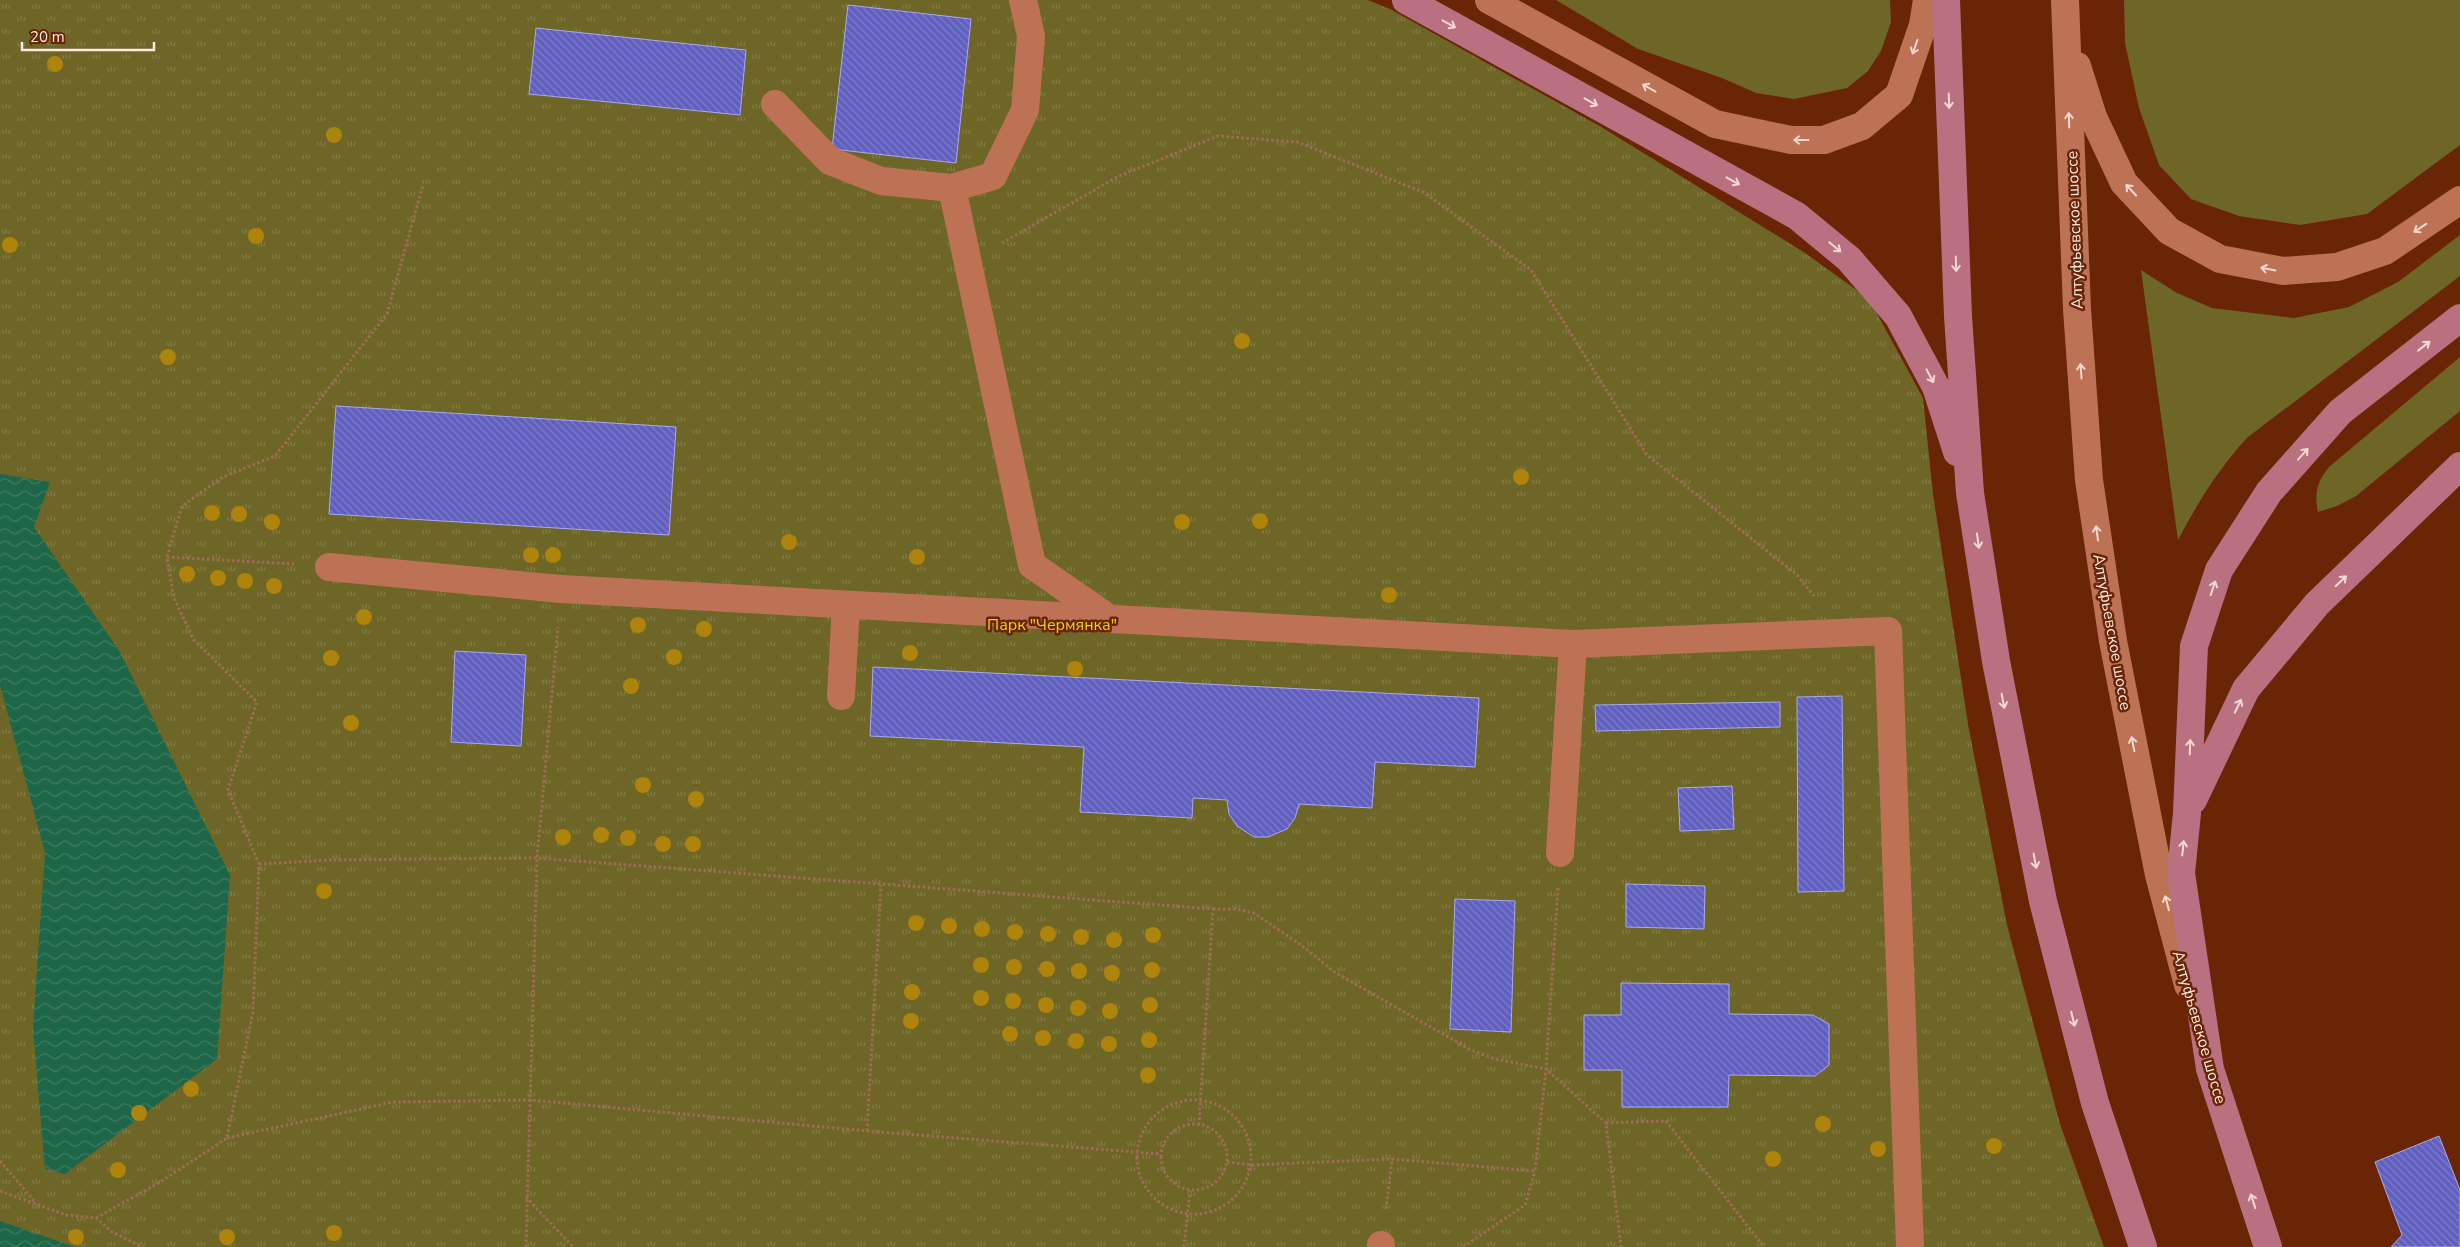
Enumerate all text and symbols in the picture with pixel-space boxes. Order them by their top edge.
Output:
one-way arrow [1441,19,1456,29]
scale bar [22,20,155,52]
text: 20 m [30,27,65,47]
one-way arrow [1910,39,1920,55]
one-way arrow [1643,82,1657,92]
one-way arrow [1944,92,1954,109]
one-way arrow [1583,98,1598,108]
one-way arrow [2064,112,2074,128]
one-way arrow [1793,135,1810,145]
street label: Алтуфьевское шоссе [2061,150,2089,310]
one-way arrow [1726,176,1741,186]
one-way arrow [2125,184,2137,197]
one-way arrow [2414,223,2428,233]
one-way arrow [1828,241,1841,252]
one-way arrow [1951,255,1961,271]
one-way arrow [2260,263,2276,273]
one-way arrow [2417,341,2431,351]
one-way arrow [2077,363,2086,379]
one-way arrow [1926,369,1936,383]
one-way arrow [2297,447,2309,460]
one-way arrow [2091,525,2101,541]
one-way arrow [1973,533,1983,549]
street label: Алтуфьевское шоссе [2087,552,2137,712]
one-way arrow [2335,575,2347,587]
one-way arrow [2209,580,2218,596]
park label: Парк "Чермянка" [987,614,1117,636]
one-way arrow [1999,693,2009,709]
one-way arrow [2234,699,2243,714]
one-way arrow [2128,737,2138,753]
one-way arrow [2185,739,2194,755]
one-way arrow [2179,840,2188,856]
one-way arrow [2031,852,2040,868]
one-way arrow [2161,896,2171,912]
street label: Алтуфьевское шоссе [2167,948,2231,1107]
one-way arrow [2069,1010,2078,1026]
one-way arrow [2248,1193,2257,1209]

